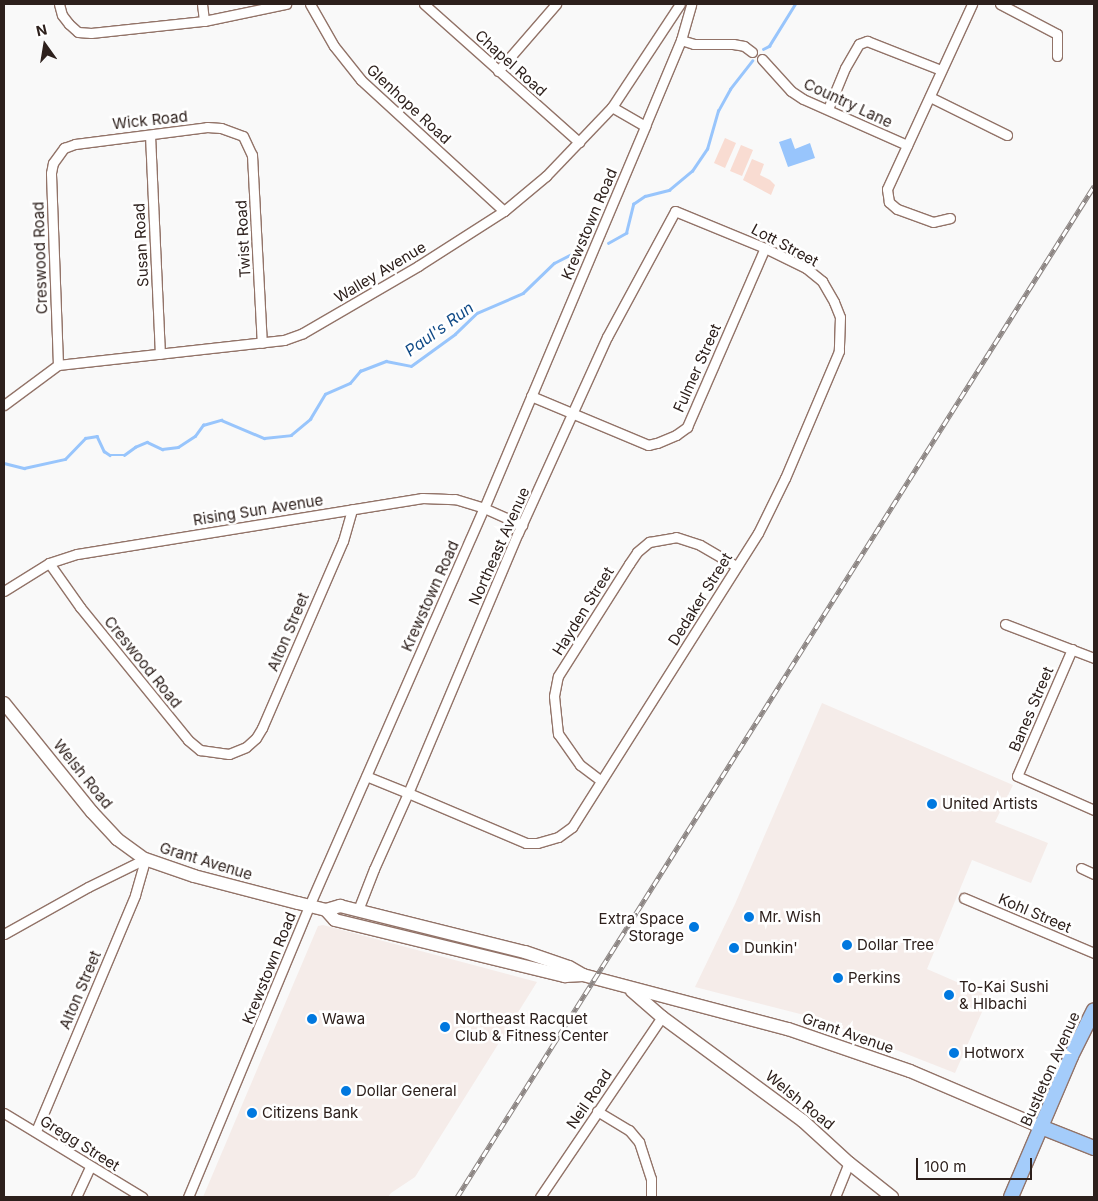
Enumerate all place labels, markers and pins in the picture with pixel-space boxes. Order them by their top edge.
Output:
place label: United Artists [942,795,1038,813]
marker: United Artists [926,798,938,810]
place label: Mr. Wish [759,908,821,926]
place label: Extra Space Storage [599,909,684,944]
marker: Mr. Wish [743,911,755,923]
marker: Extra Space Storage [688,921,700,933]
place label: Dollar Tree [857,936,934,954]
place label: Dunkin' [744,939,798,957]
marker: Dollar Tree [841,939,853,951]
marker: Dunkin' [728,942,740,954]
place label: Perkins [848,969,901,987]
marker: Perkins [832,972,844,984]
place label: To-Kai Sushi & HIbachi [959,977,1049,1012]
marker: To-Kai Sushi & HIbachi [943,989,955,1001]
place label: Northeast Racquet Club & Fitness Center [455,1009,609,1044]
place label: Wawa [322,1010,365,1028]
marker: Wawa [306,1013,318,1025]
marker: Northeast Racquet Club & Fitness Center [439,1021,451,1033]
place label: Hotworx [964,1044,1024,1062]
marker: Hotworx [948,1047,960,1059]
place label: Dollar General [356,1082,457,1100]
marker: Dollar General [340,1085,352,1097]
place label: Citizens Bank [262,1104,358,1122]
marker: Citizens Bank [246,1107,258,1119]

